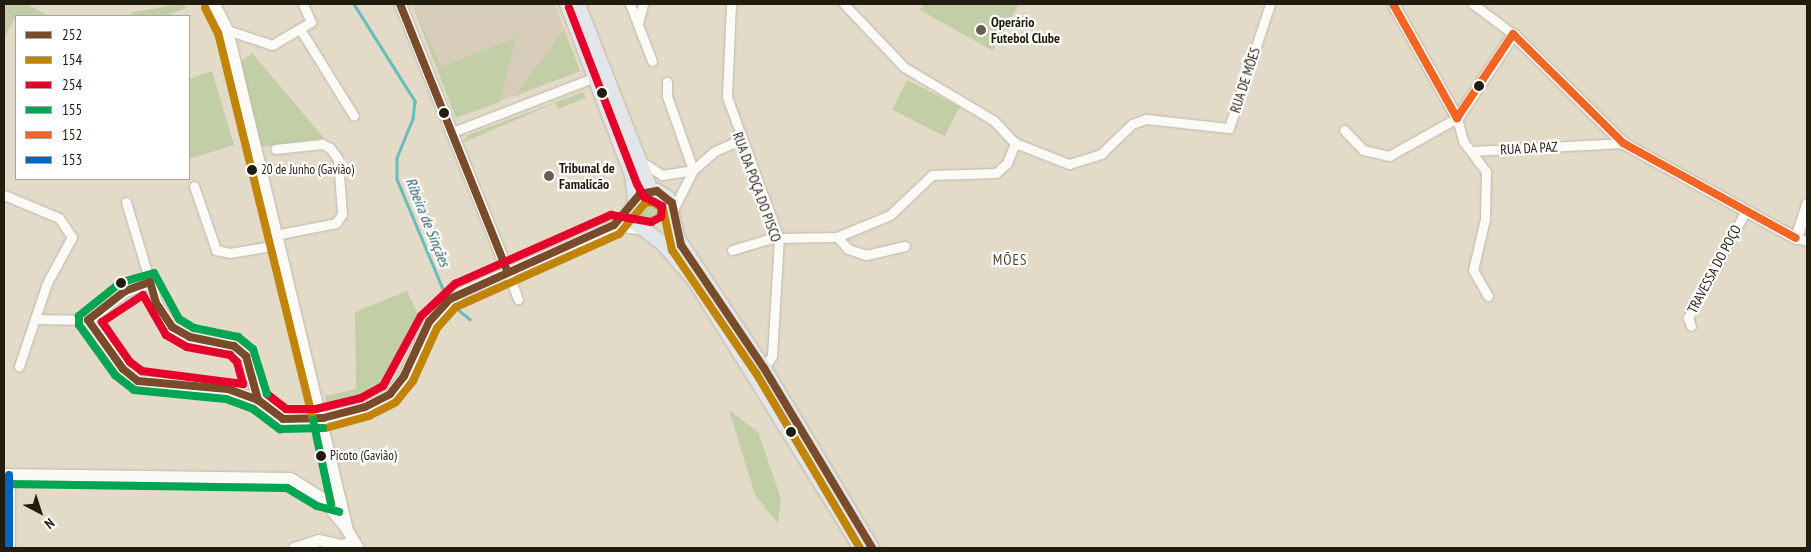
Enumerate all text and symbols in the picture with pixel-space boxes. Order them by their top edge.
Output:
place label: Operário Futebol Clube [991,14,1060,46]
legend [15,15,190,180]
marker: Operário Futebol Clube [975,24,987,36]
text: 252 [62,25,82,44]
street label: RUA DE MÕES [1226,45,1264,115]
text: 154 [62,50,82,69]
text: 254 [62,75,82,94]
unlabelled marker [1474,81,1484,91]
unlabelled marker [597,88,607,98]
text: 155 [62,100,82,119]
unlabelled marker [439,108,449,118]
text: 152 [62,125,82,144]
street label: RUA DA POÇA DO PISCO [729,129,785,245]
street label: RUA DA PAZ [1499,138,1559,158]
text: 153 [62,150,82,169]
place label: Tribunal de Famalicão [559,160,615,192]
place label: 20 de Junho (Gavião) [261,162,354,178]
marker: 20 de Junho (Gavião) [247,165,257,175]
marker: Tribunal de Famalicão [543,170,555,182]
water label: Ribeira de Sinçães [402,175,454,269]
street label: TRAVESSA DO POÇO [1683,222,1745,316]
district label: MÕES [992,251,1028,269]
unlabelled marker [116,278,126,288]
unlabelled marker [786,427,796,437]
place label: Picoto (Gavião) [330,448,397,464]
marker: Picoto (Gavião) [316,451,326,461]
north arrow [15,487,65,537]
text: N [41,514,58,533]

